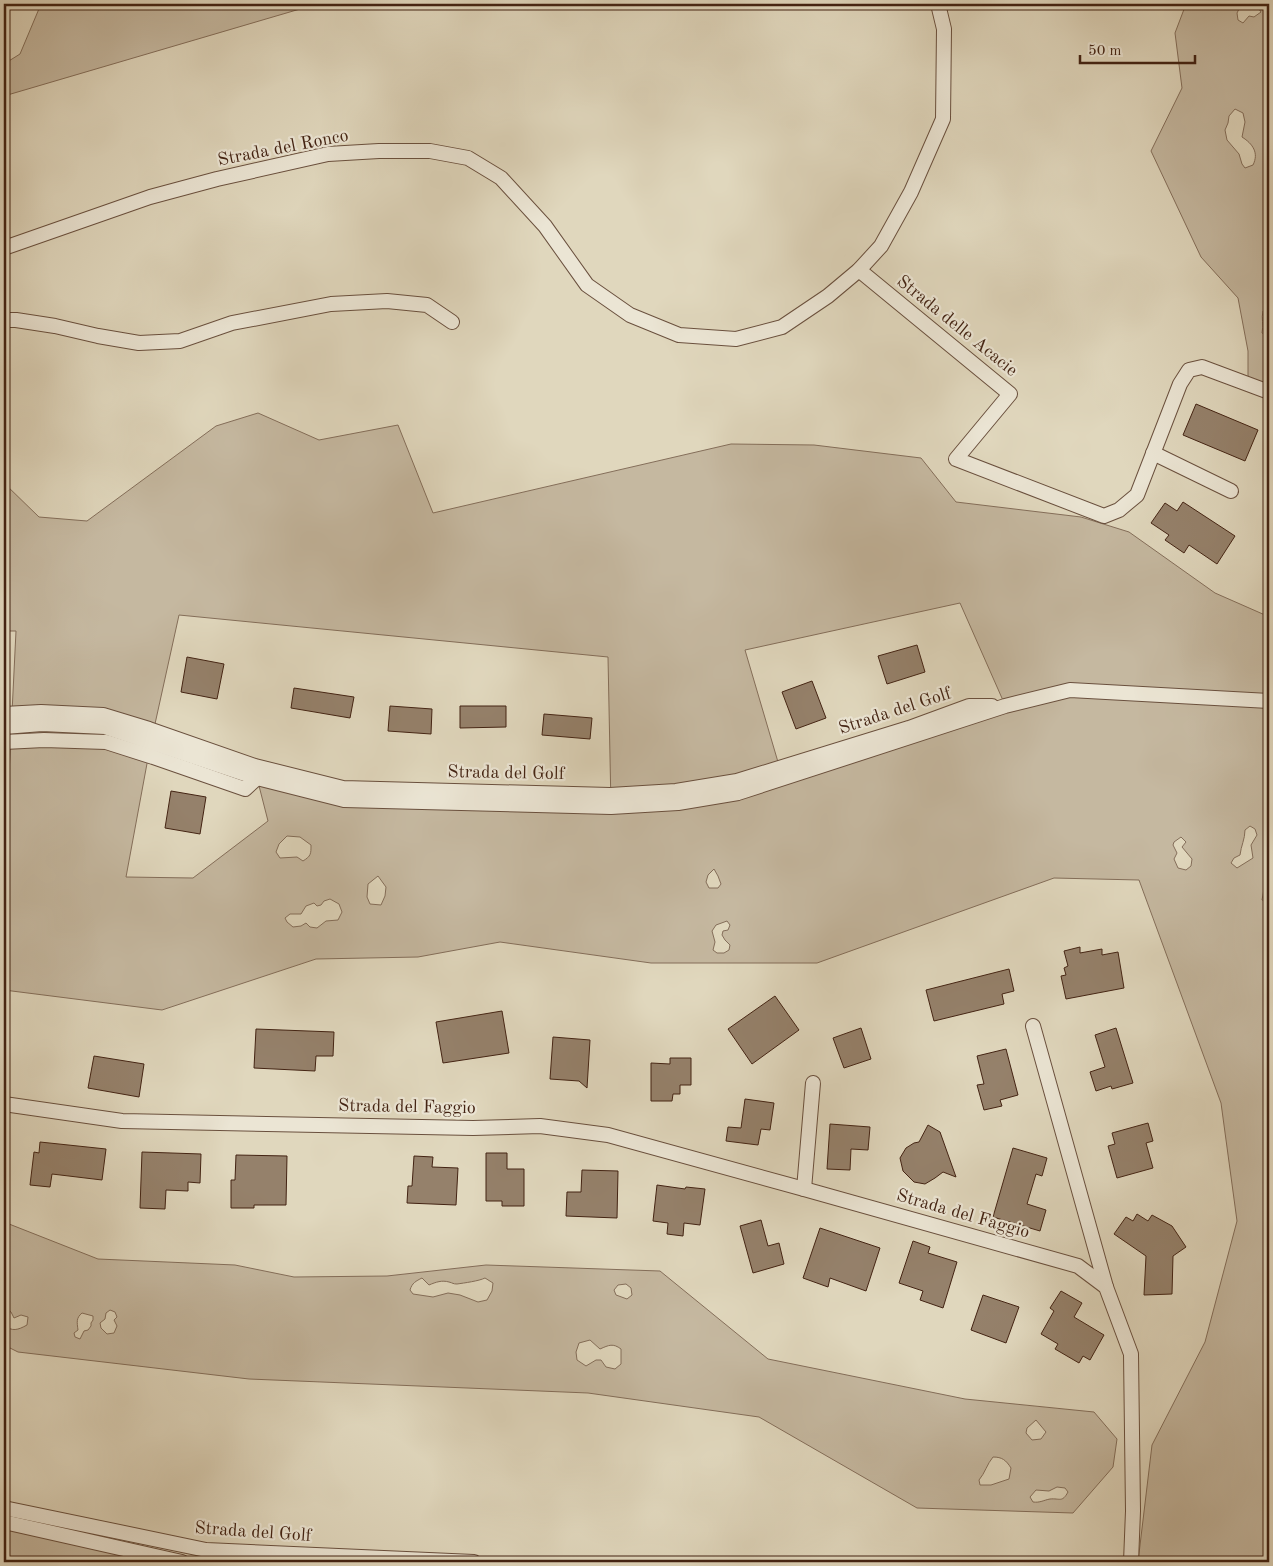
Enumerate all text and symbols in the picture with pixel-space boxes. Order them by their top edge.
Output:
scale bar [1080,32,1196,64]
text: 50 m [1088,44,1122,59]
street label: Strada del Ronco [216,126,350,170]
street label: Strada delle Acacie [893,272,1021,380]
street label: Strada del Golf [836,684,955,738]
street label: Strada del Golf [447,763,566,783]
street label: Strada del Faggio [338,1097,476,1117]
street label: Strada del Faggio [894,1186,1032,1242]
street label: Strada del Golf [194,1519,313,1545]

